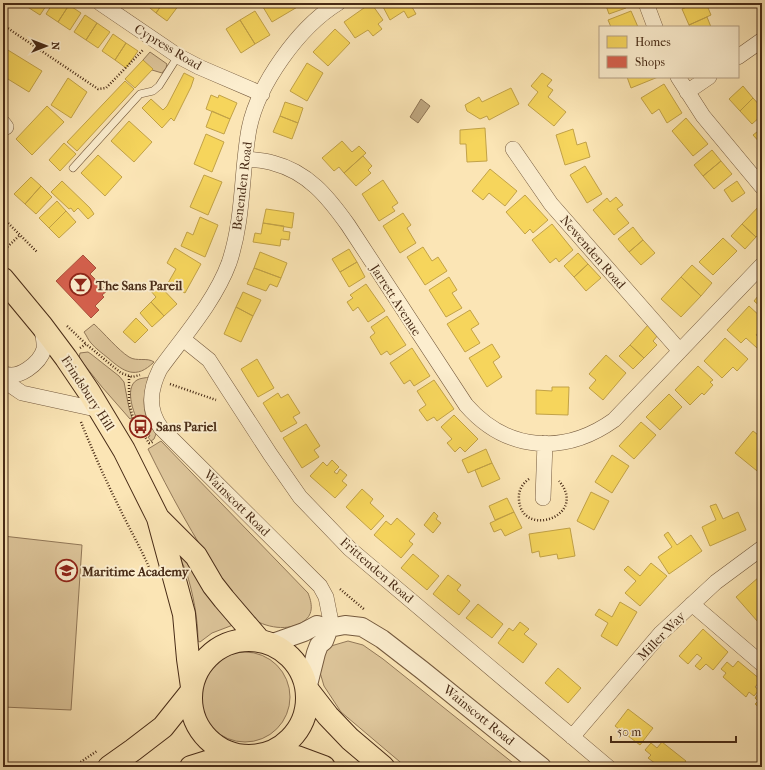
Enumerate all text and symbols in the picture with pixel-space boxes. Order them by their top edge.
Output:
street label: Cypress Road [132,21,205,73]
north arrow [26,26,66,66]
legend [599,26,739,78]
text: Homes [635,35,671,49]
text: N [49,42,62,51]
text: Shops [635,55,665,69]
street label: Benenden Road [229,140,255,231]
street label: Newenden Road [557,212,629,292]
street label: Jarrett Avenue [367,261,425,339]
bar icon: The Sans Pareil [68,272,94,298]
place label: The Sans Pareil [95,278,183,293]
street label: Frindsbury Hill [58,353,118,434]
bus stop icon: Sans Pariel [127,413,153,439]
place label: Sans Pariel [156,419,217,434]
street label: Wainscott Road [200,466,274,540]
street label: Frittenden Road [337,534,417,607]
school or university icon: Maritime Academy [54,558,80,584]
place label: Maritime Academy [81,564,190,580]
street label: Miller Way [634,608,689,664]
street label: Wainscott Road [440,681,518,749]
scale bar [611,718,736,744]
text: 50 m [617,725,641,739]

